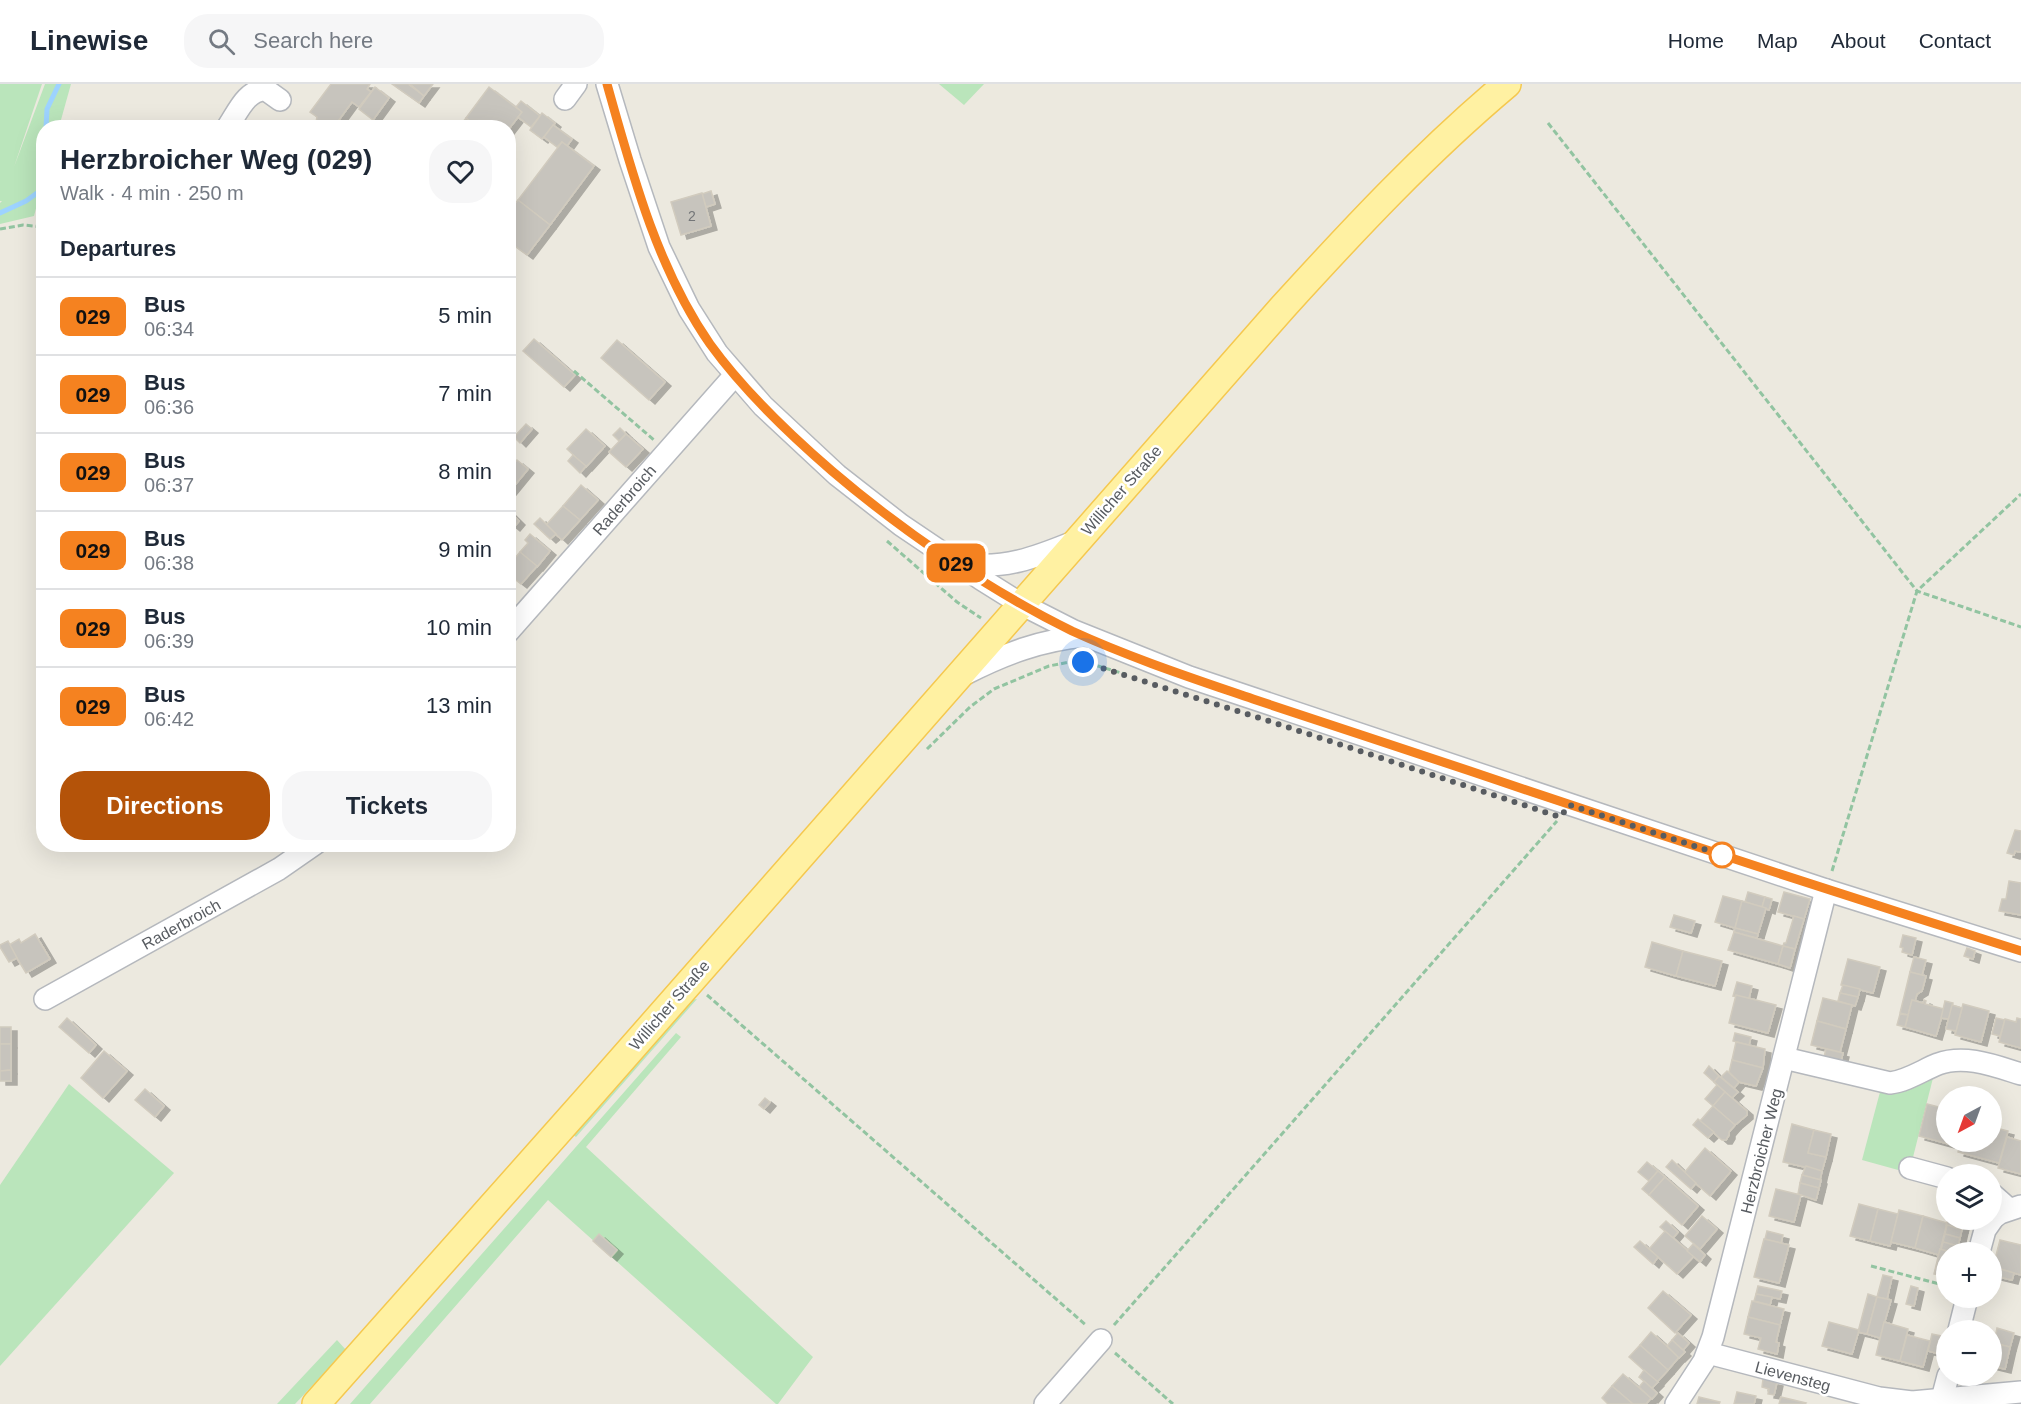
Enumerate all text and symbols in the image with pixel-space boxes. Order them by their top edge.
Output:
search box [184,14,604,68]
text: Linewise [30,25,148,56]
icon: search [205,25,238,58]
text: Search here [253,28,373,53]
text: Home [1668,29,1724,52]
text: Map [1757,29,1798,52]
text: About [1831,29,1886,52]
text: Contact [1919,29,1991,52]
button: heart [429,140,492,203]
text: Herzbroicher Weg (029) [60,144,372,175]
text: Walk · 4 min · 250 m [60,182,244,204]
house number: 2 [688,208,696,224]
text: Departures [60,236,176,261]
text: Bus [144,292,186,317]
text: 5 min [438,303,492,328]
text: 029 [75,305,111,328]
text: 06:34 [144,318,194,340]
text: Bus [144,370,186,395]
text: 7 min [438,381,492,406]
text: 029 [75,383,111,406]
text: 06:36 [144,396,194,418]
street label: Willicher Straße [1078,442,1165,539]
text: Bus [144,448,186,473]
text: 8 min [438,459,492,484]
text: 029 [75,461,111,484]
street label: Raderbroich [589,462,659,539]
text: 06:37 [144,474,194,496]
text: Bus [144,526,186,551]
text: 9 min [438,537,492,562]
text: 029 [75,539,111,562]
line badge: 029 [922,544,990,582]
text: 06:38 [144,552,194,574]
text: 029 [938,552,974,575]
text: Bus [144,604,186,629]
text: 10 min [426,615,492,640]
text: 029 [75,617,111,640]
text: 06:39 [144,630,194,652]
your location [1068,647,1098,677]
text: Bus [144,682,186,707]
text: 13 min [426,693,492,718]
text: 029 [75,695,111,718]
text: 06:42 [144,708,194,730]
button: Directions [60,771,270,840]
button: Tickets [282,771,492,840]
unlabelled marker [1709,842,1735,868]
street label: Raderbroich [139,896,223,953]
street label: Willicher Straße [626,957,713,1054]
north arrow [1936,1086,2002,1152]
map controls [1936,1086,2002,1386]
street label: Herzbroicher Weg [1738,1087,1785,1216]
button: layers [1936,1164,2002,1230]
button: + [1936,1242,2002,1308]
button: − [1936,1320,2002,1386]
street label: Lievensteg [1753,1358,1832,1395]

